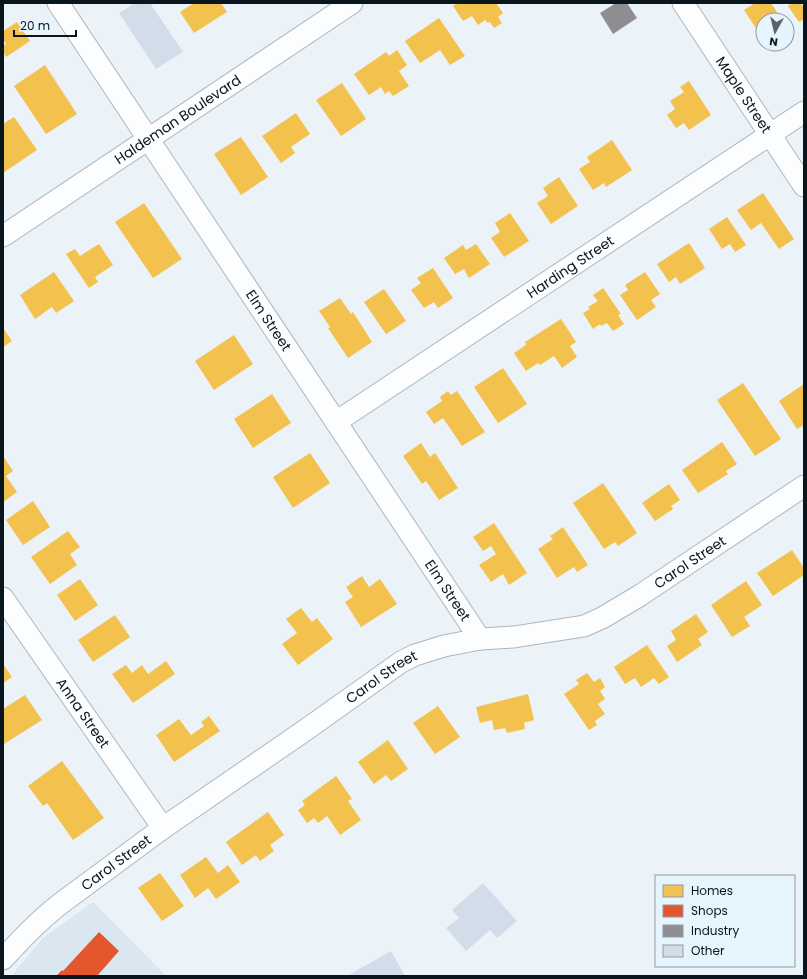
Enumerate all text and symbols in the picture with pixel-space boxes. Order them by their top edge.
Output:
scale bar [14,12,76,38]
north arrow [755,12,795,52]
text: 20 m [20,17,50,34]
text: N [768,33,779,50]
street label: Maple Street [711,53,776,137]
street label: Haldeman Boulevard [111,70,245,169]
street label: Harding Street [523,231,618,303]
street label: Elm Street [241,286,296,355]
street label: Carol Street [650,531,730,593]
street label: Elm Street [420,556,475,625]
street label: Carol Street [342,646,421,708]
street label: Anna Street [51,674,114,752]
street label: Carol Street [77,830,155,895]
legend [655,875,795,967]
text: Homes [691,882,733,899]
text: Shops [691,902,728,919]
text: Industry [691,922,740,939]
text: Other [691,942,725,959]

